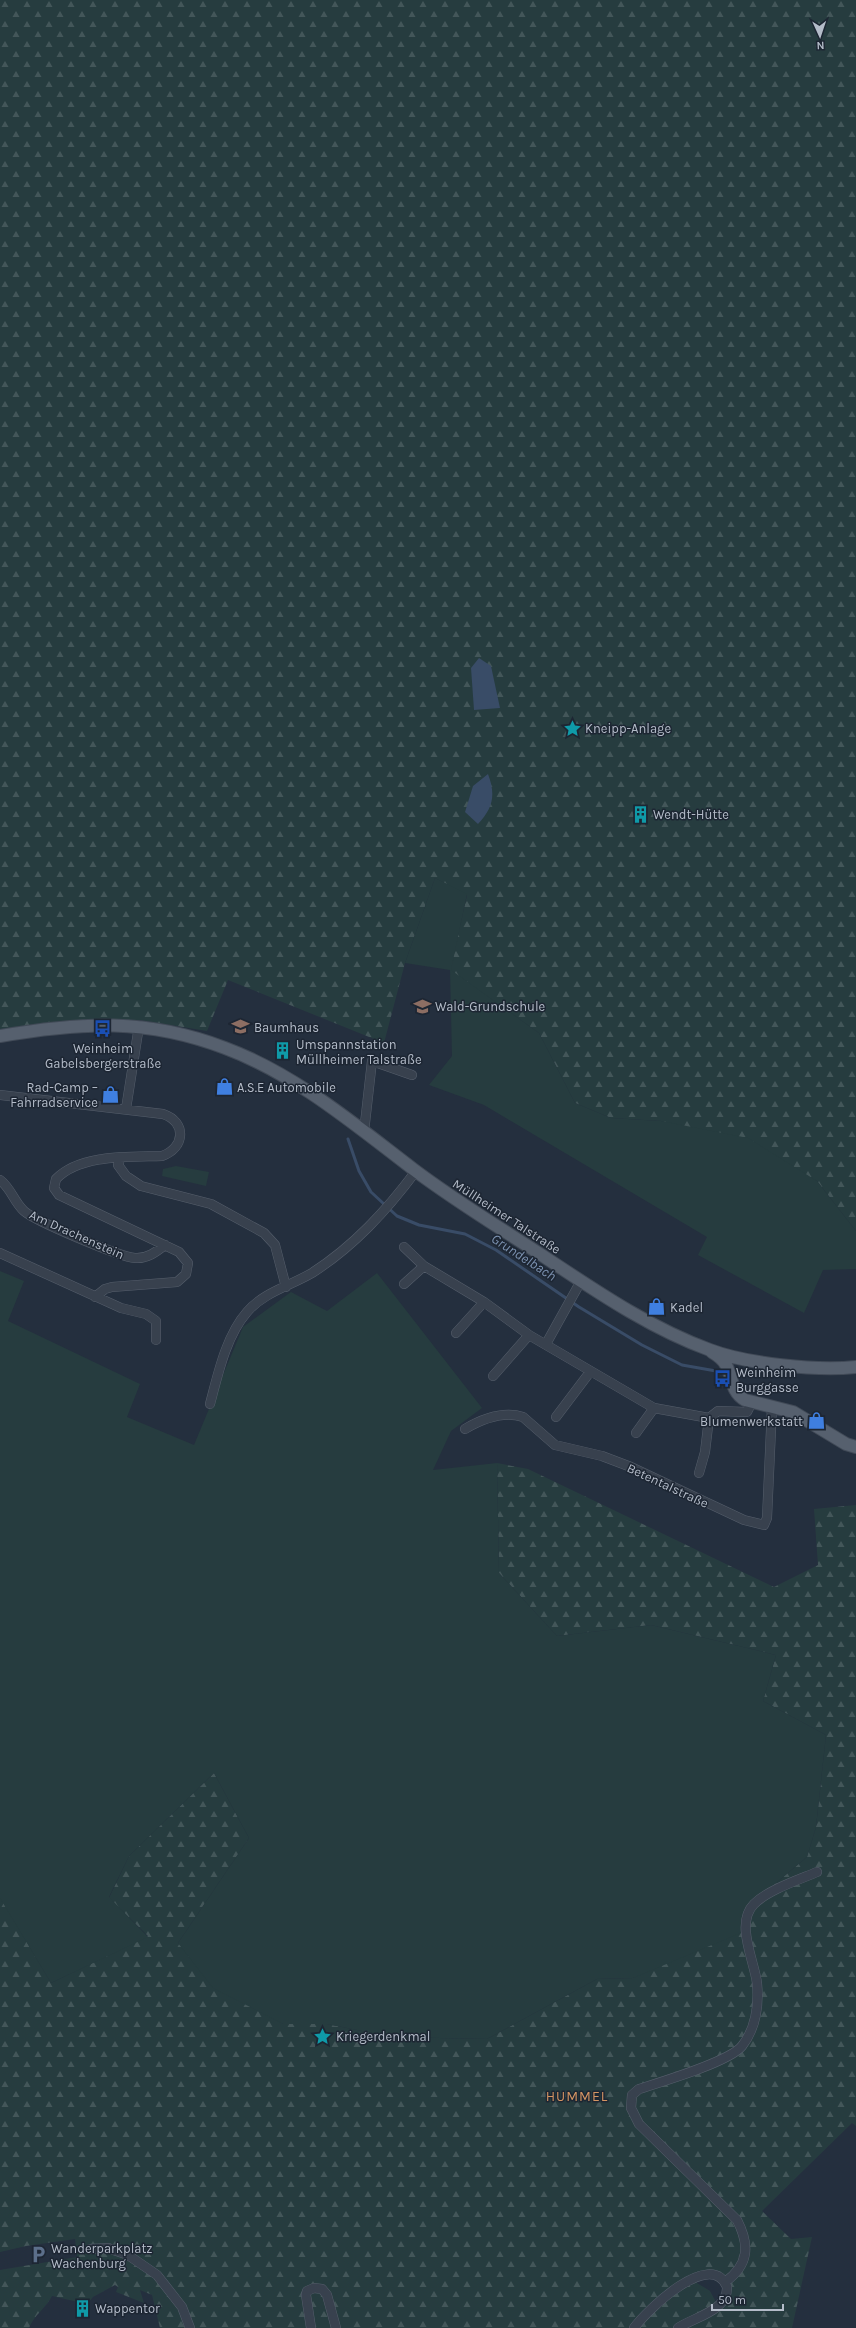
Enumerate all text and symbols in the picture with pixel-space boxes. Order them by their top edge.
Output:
north arrow [800,16,840,56]
text: N [816,39,825,52]
place icon: Kneipp-Anlage [562,718,582,738]
place label: Kneipp-Anlage [585,721,671,736]
building icon: Wendt-Hütte [630,804,650,824]
place label: Wendt-Hütte [653,807,729,822]
school or university icon: Wald-Grundschule [412,996,432,1016]
place label: Wald-Grundschule [435,999,546,1014]
school or university icon: Baumhaus [231,1017,251,1037]
bus stop icon: Weinheim Gabelsbergerstraße [93,1019,113,1039]
place label: Baumhaus [254,1020,319,1035]
place label: Umspannstation Müllheimer Talstraße [296,1037,422,1067]
place label: Weinheim Gabelsbergerstraße [45,1041,161,1071]
building icon: Umspannstation Müllheimer Talstraße [273,1041,293,1061]
shop icon: A.S.E Automobile [214,1077,234,1097]
place label: Rad-Camp – Fahrradservice [10,1080,98,1110]
place label: A.S.E Automobile [237,1080,336,1095]
shop icon: Rad-Camp – Fahrradservice [101,1084,121,1104]
street label: Müllheimer Talstraße [450,1176,564,1257]
street label: Am Drachenstein [27,1207,127,1262]
water label: Grundelbach [488,1230,559,1285]
shop icon: Kadel [647,1297,667,1317]
place label: Kadel [670,1300,703,1315]
place label: Weinheim Burggasse [736,1365,799,1395]
bus stop icon: Weinheim Burggasse [713,1369,733,1389]
shop icon: Blumenwerkstatt [806,1411,826,1431]
place label: Blumenwerkstatt [700,1414,803,1429]
street label: Betentalstraße [625,1460,711,1511]
place icon: Kriegerdenkmal [313,2026,333,2046]
place label: Kriegerdenkmal [336,2029,430,2044]
district label: HUMMEL [546,2088,608,2105]
place label: Wanderparkplatz Wachenburg [51,2241,153,2271]
parking icon: Wanderparkplatz Wachenburg [28,2245,48,2265]
scale bar [712,2286,783,2312]
text: 50 m [718,2293,746,2307]
building icon: Wappentor [72,2298,92,2318]
place label: Wappentor [95,2301,160,2316]

